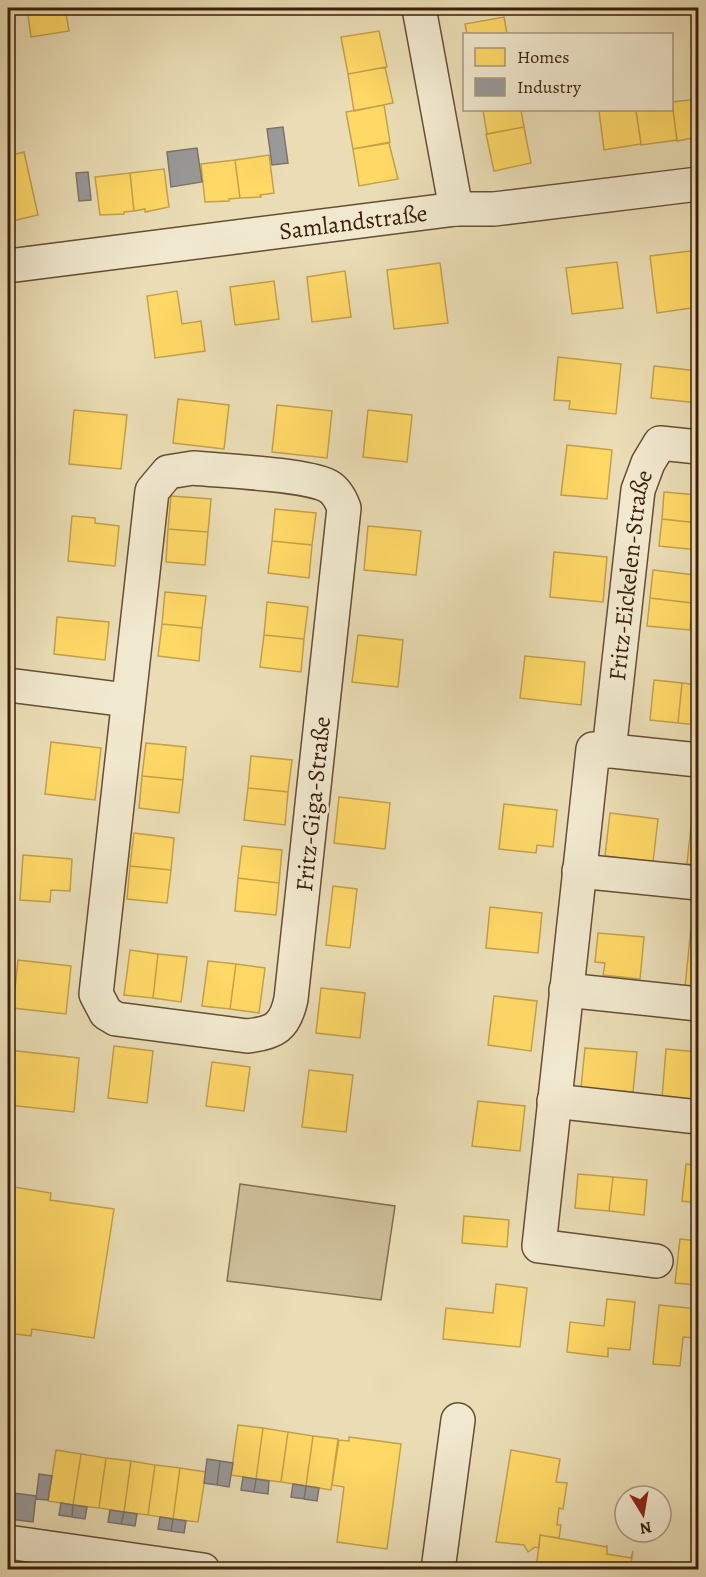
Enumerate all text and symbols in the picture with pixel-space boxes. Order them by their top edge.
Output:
legend [463,33,673,111]
text: Homes [517,45,569,69]
text: Industry [517,75,582,99]
street label: Samlandstraße [277,197,429,247]
street label: Fritz-Eickelen-Straße [601,465,660,682]
street label: Fritz-Giga-Straße [288,715,338,893]
north arrow [613,1484,673,1544]
text: N [638,1516,653,1540]

